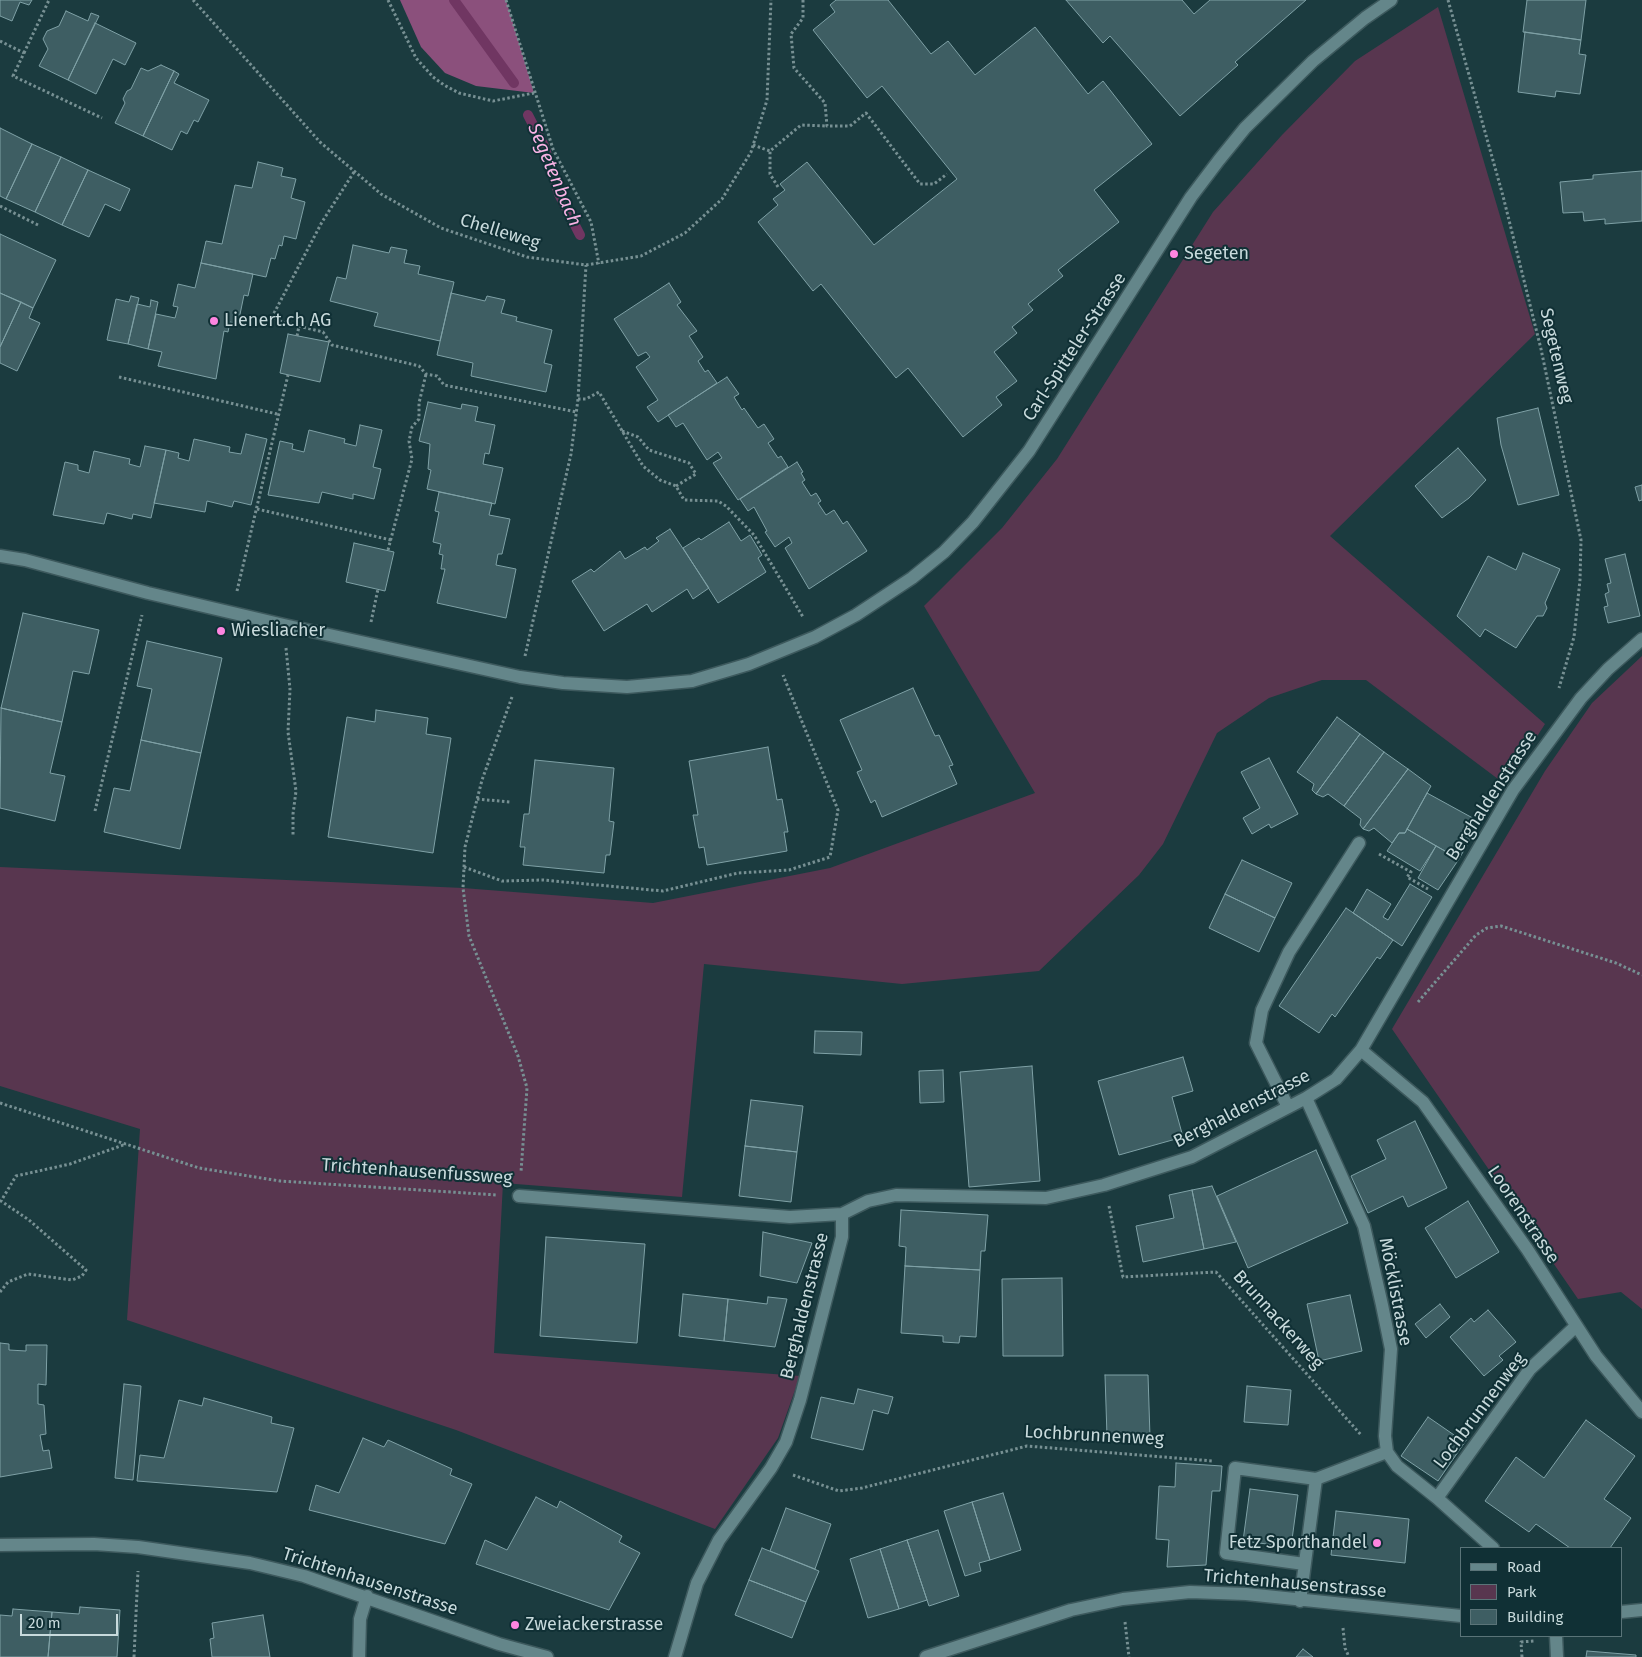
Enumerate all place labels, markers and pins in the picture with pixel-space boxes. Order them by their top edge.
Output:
place label: Segeten [1184,243,1249,265]
marker: Segeten [1168,248,1180,260]
place label: Lienert.ch AG [224,310,331,332]
marker: Lienert.ch AG [208,315,220,327]
place label: Wiesliacher [231,620,325,642]
marker: Wiesliacher [215,625,227,637]
place label: Fetz Sporthandel [1229,1532,1367,1554]
marker: Fetz Sporthandel [1371,1537,1383,1549]
place label: Zweiackerstrasse [525,1614,663,1636]
marker: Zweiackerstrasse [509,1619,521,1631]

